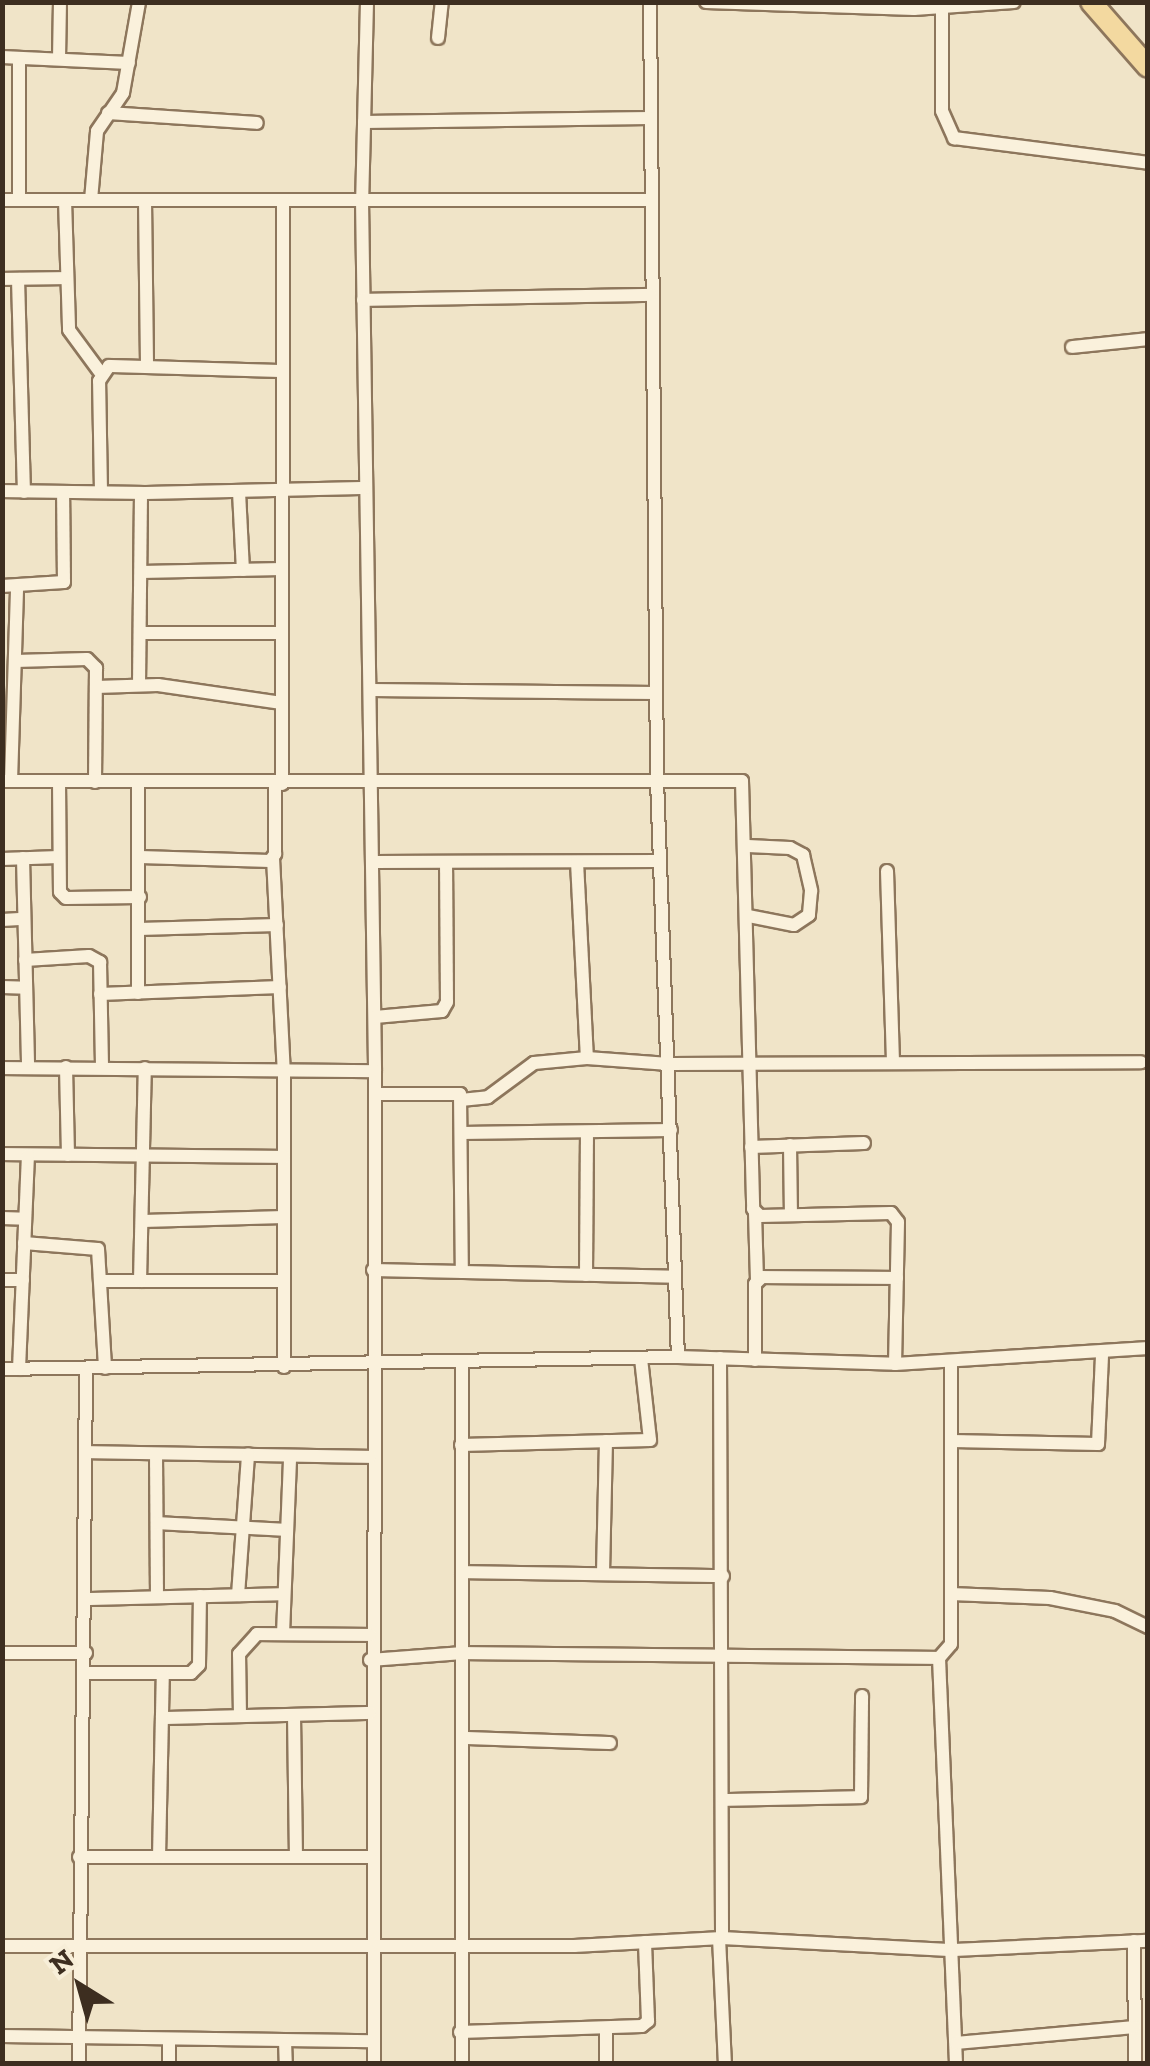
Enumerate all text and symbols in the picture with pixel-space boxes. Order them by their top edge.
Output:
north arrow [30,1936,130,2036]
text: N [43,1942,80,1981]

